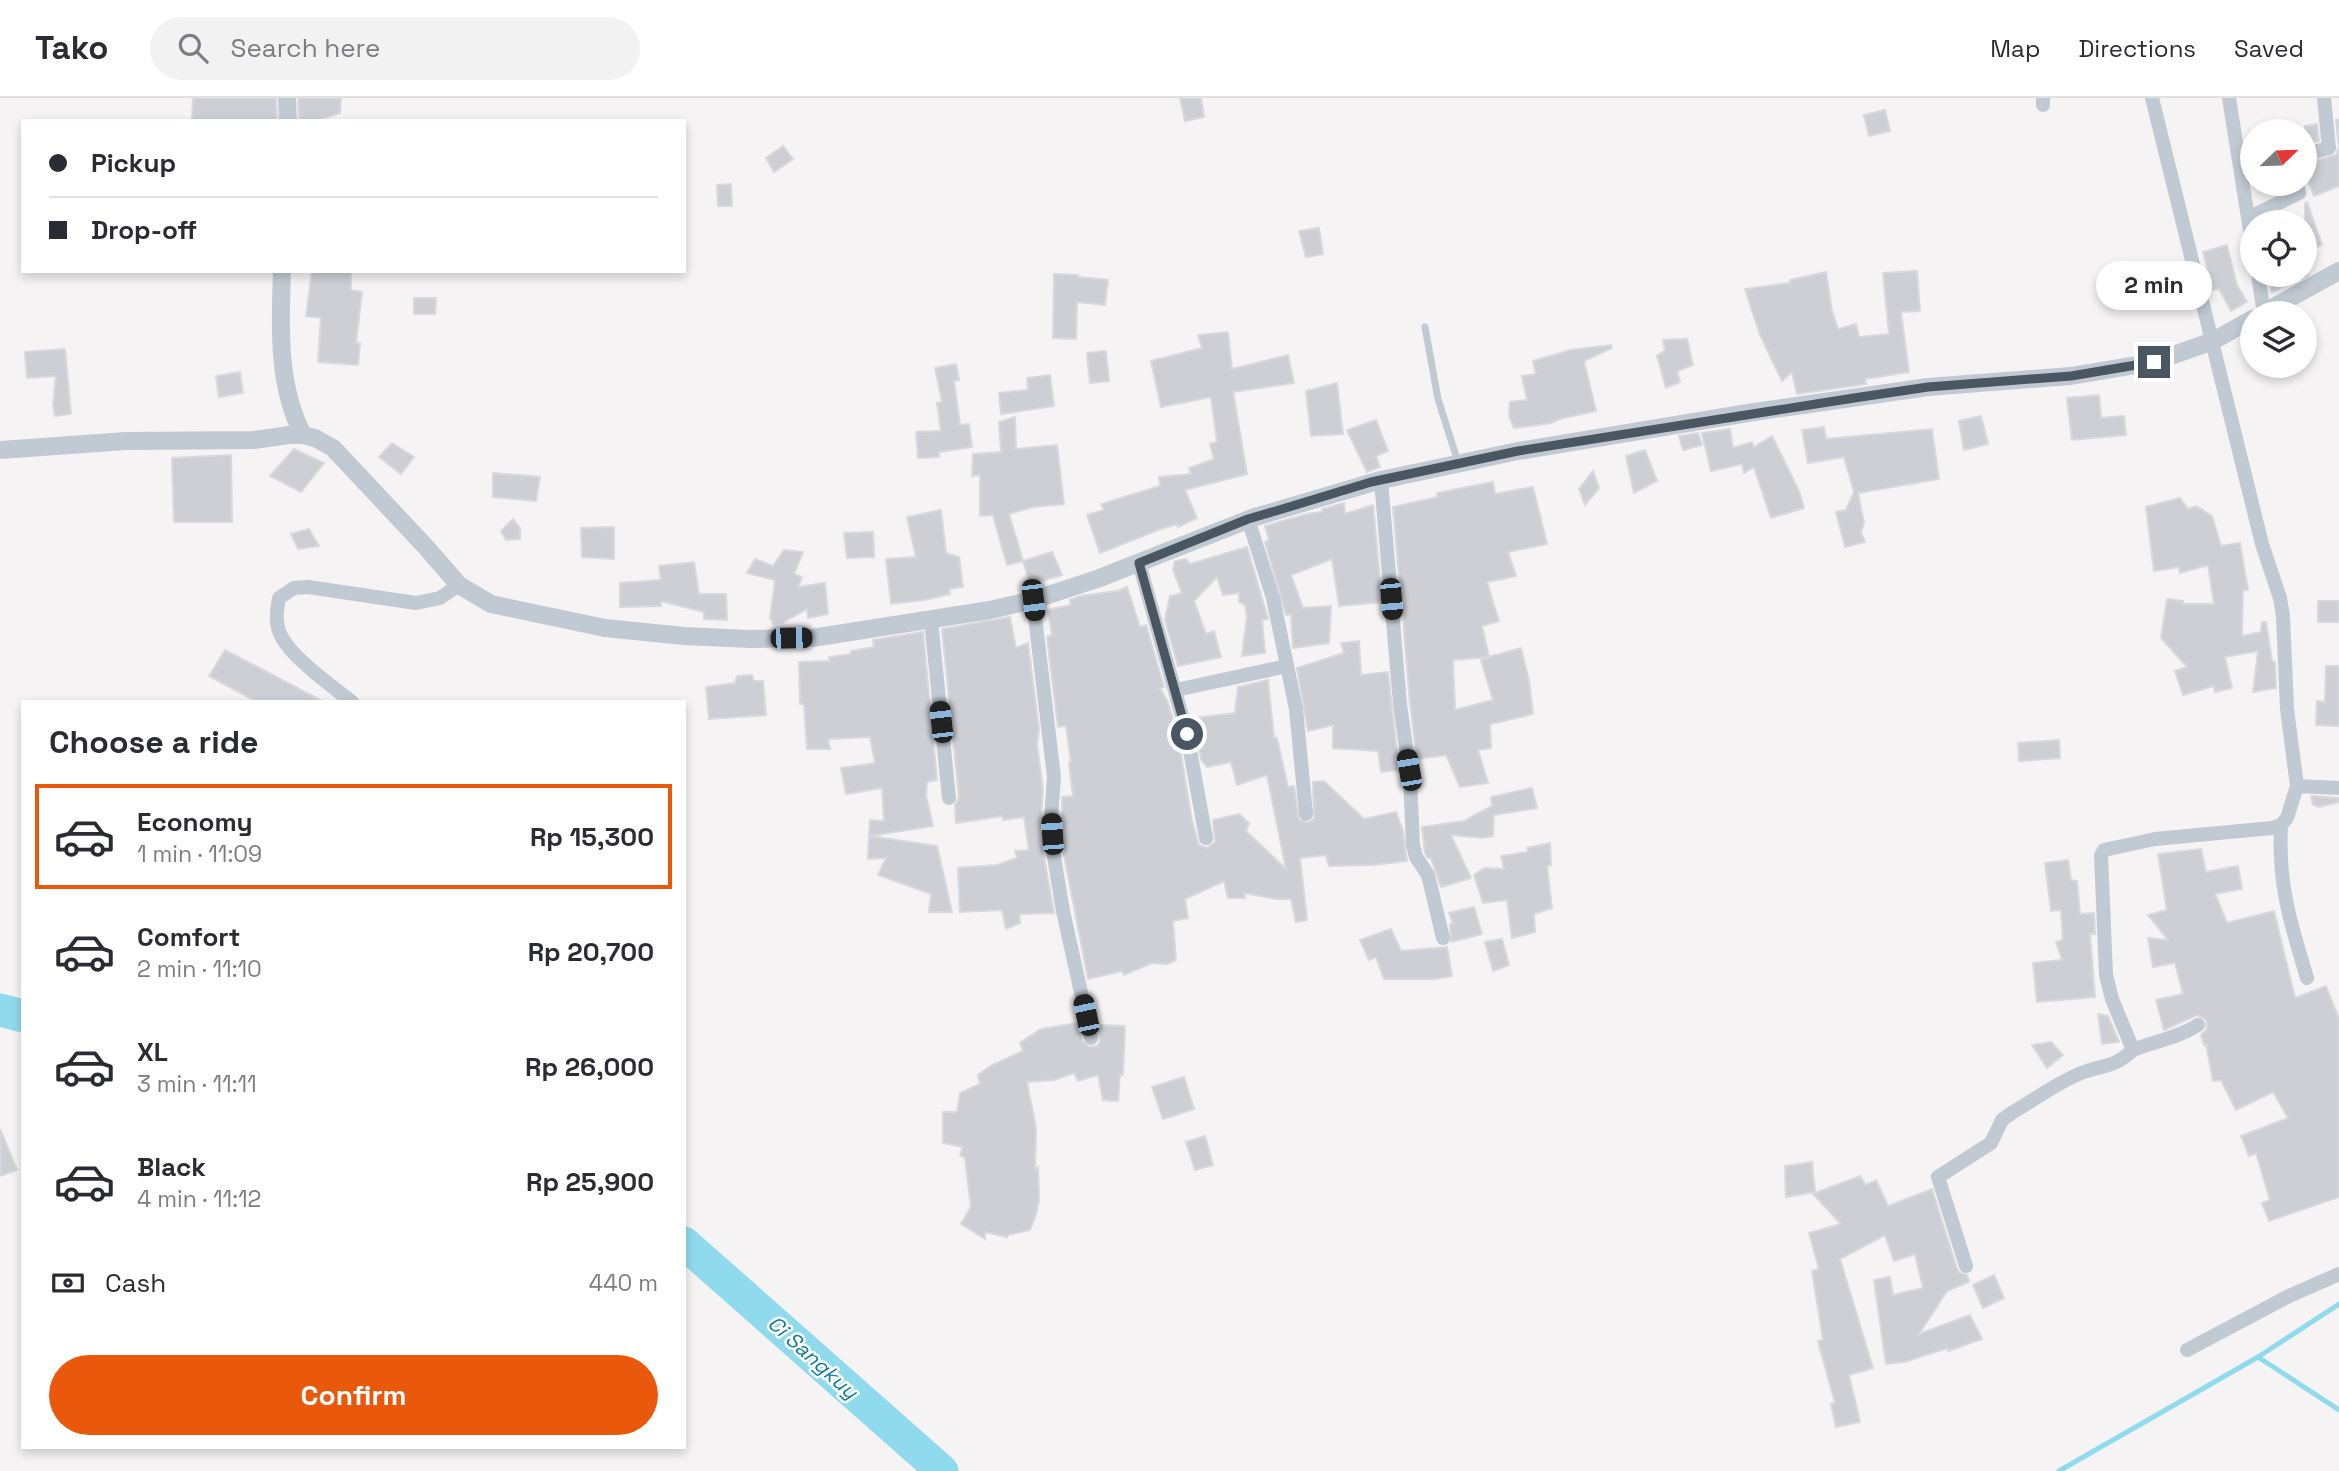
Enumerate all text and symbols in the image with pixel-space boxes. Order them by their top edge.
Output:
search box [150,17,640,80]
text: Tako [35,27,108,69]
icon: search [174,29,212,67]
text: Search here [230,31,380,65]
text: Map [1990,33,2040,64]
text: Directions [2078,33,2196,64]
text: Saved [2234,33,2304,64]
north arrow [2240,119,2317,196]
map controls [2240,119,2317,378]
text: Pickup [91,146,176,180]
button: locate [2240,210,2317,287]
text: Drop-off [91,213,197,247]
callout: 2 min [2096,260,2212,310]
text: 2 min [2124,270,2184,300]
button: layers [2240,301,2317,378]
route end [2138,346,2170,378]
car [1379,577,1404,621]
car [1021,578,1046,622]
car [770,627,813,649]
car [929,700,954,744]
route start [1171,718,1203,750]
text: Choose a ride [49,722,259,762]
car [1396,747,1423,793]
icon: car [53,805,116,868]
text: Economy [137,805,253,839]
car [1041,812,1064,856]
text: Rp 15,300 [530,820,654,854]
text: 1 min · 11:09 [137,839,262,869]
icon: car [53,920,116,983]
text: Comfort [137,920,240,954]
text: Rp 20,700 [528,935,654,969]
text: 2 min · 11:10 [137,954,262,984]
car [1072,992,1101,1038]
icon: car [53,1035,116,1098]
text: XL [137,1035,168,1069]
text: Rp 26,000 [525,1050,654,1084]
text: 3 min · 11:11 [137,1069,257,1099]
icon: car [53,1150,116,1213]
text: Black [137,1150,206,1184]
text: Rp 25,900 [526,1165,654,1199]
text: 4 min · 11:12 [137,1184,261,1214]
icon: cash [49,1264,87,1302]
text: Cash [105,1266,166,1300]
text: 440 m [589,1268,658,1298]
water label: Ci Sangkuy [762,1309,865,1405]
button: Confirm [49,1355,658,1435]

